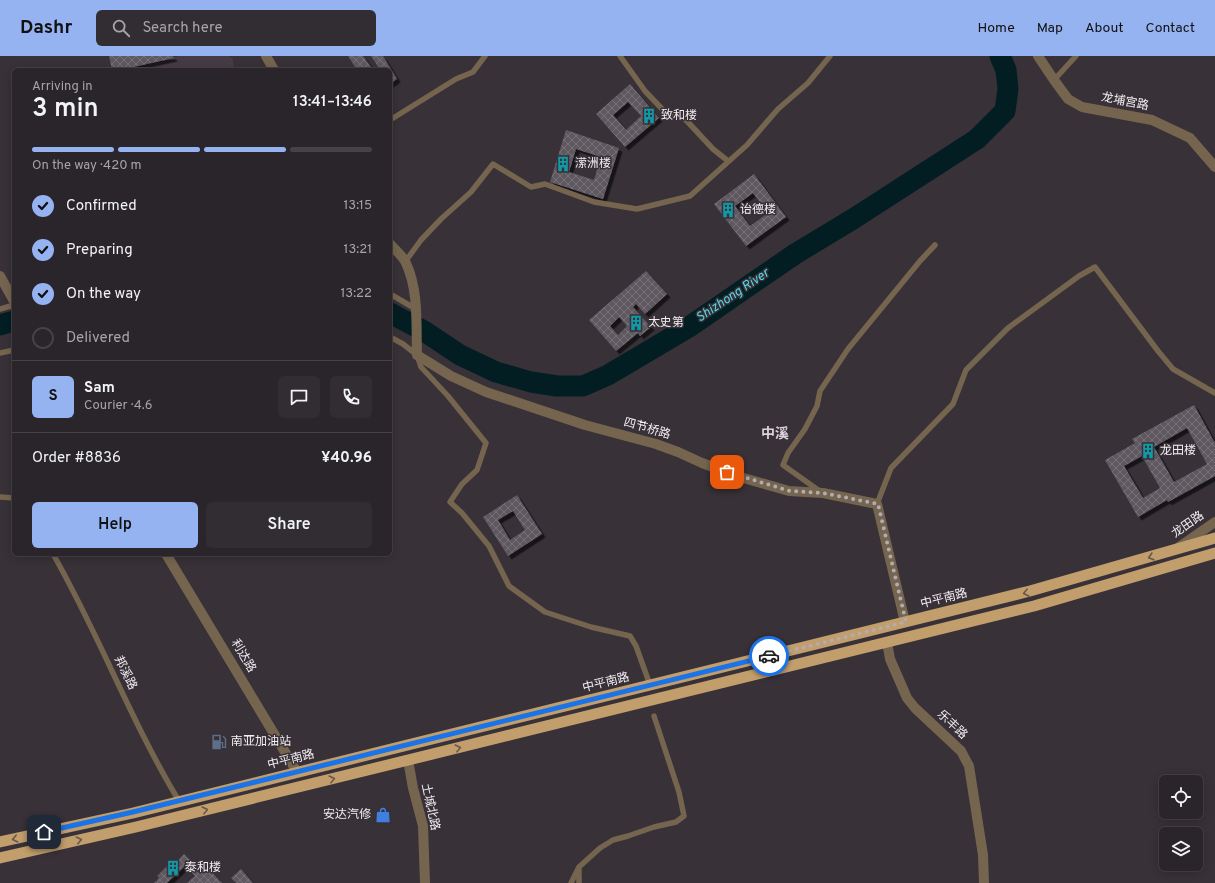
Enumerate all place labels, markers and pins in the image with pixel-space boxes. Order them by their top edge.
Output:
building icon: 致和楼 [640,107,658,125]
place label: 致和楼 [661,108,697,124]
building icon: 潆洲楼 [554,155,572,173]
place label: 潆洲楼 [575,156,611,172]
building icon: 诒德楼 [719,201,737,219]
place label: 诒德楼 [740,202,776,218]
building icon: 太史第 [627,314,645,332]
place label: 太史第 [648,315,684,331]
building icon: 龙田楼 [1139,442,1157,460]
place label: 龙田楼 [1160,443,1196,459]
pin [710,455,744,489]
fuel station icon: 南亚加油站 [210,733,228,751]
place label: 南亚加油站 [231,734,291,750]
shop icon: 安达汽修 [374,806,392,824]
place label: 安达汽修 [323,807,371,823]
pin [27,815,61,849]
building icon: 泰和楼 [164,859,182,877]
place label: 泰和楼 [185,860,221,876]

